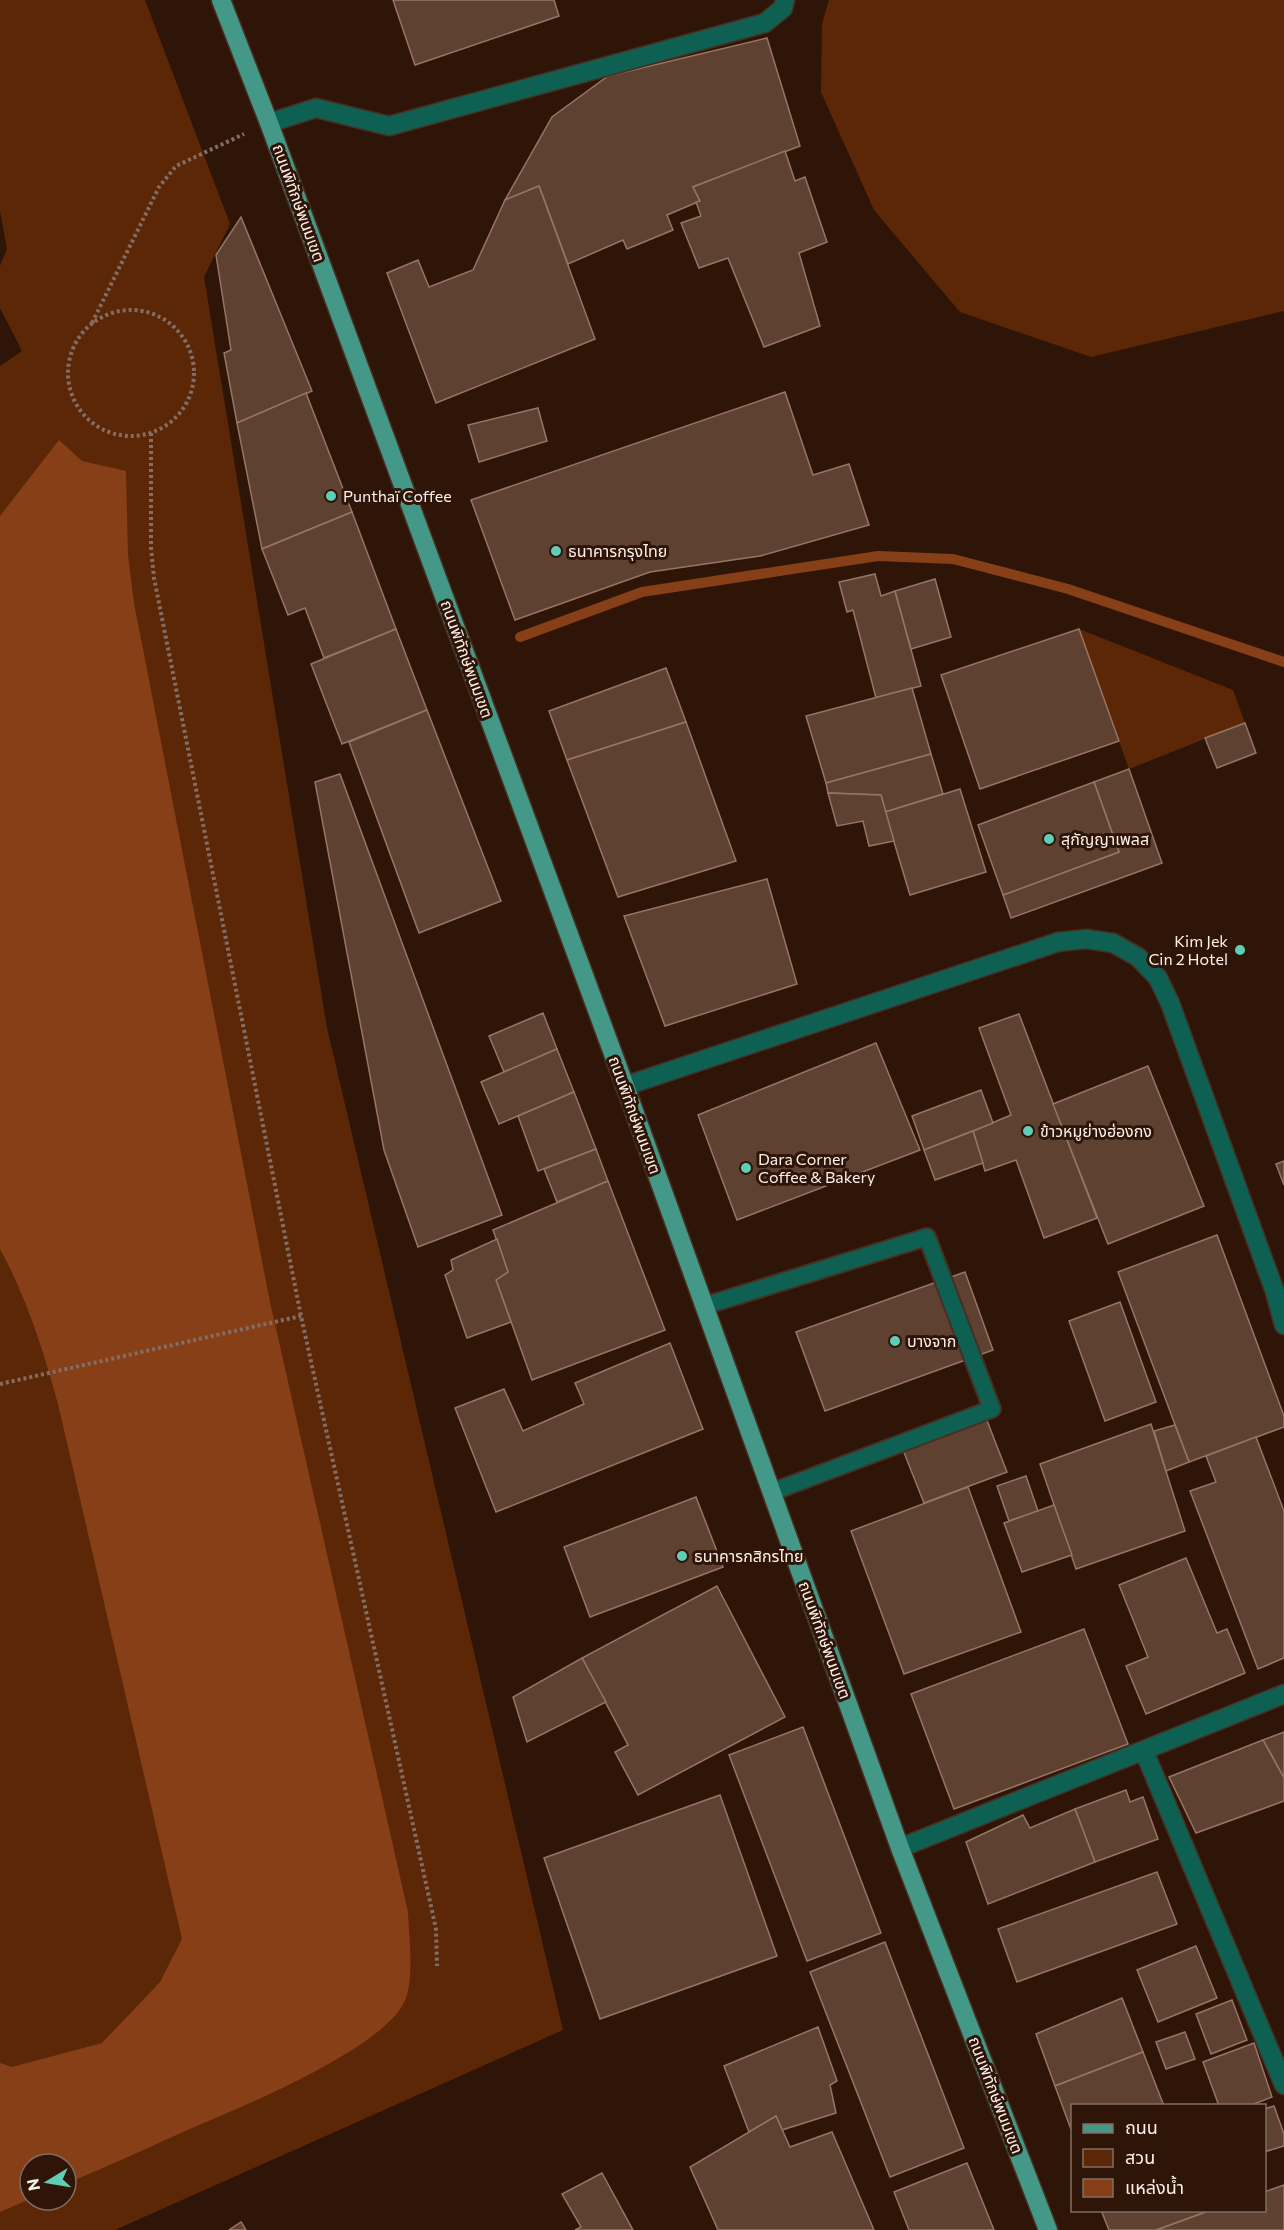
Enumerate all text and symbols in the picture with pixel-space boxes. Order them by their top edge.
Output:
street label: ถนนพิทักษ์พนมเขต [269,141,330,264]
place label: Punthaï Coffee [343,486,452,505]
marker: Punthaï Coffee [324,489,338,503]
place label: ธนาคารกรุงไทย [568,541,667,561]
marker: ธนาคารกรุงไทย [549,544,563,558]
street label: ถนนพิทักษ์พนมเขต [437,597,498,720]
place label: สุกัญญาเพลส [1061,829,1149,849]
marker: สุกัญญาเพลส [1042,832,1056,846]
place label: Kim Jek Cin 2 Hotel [1148,931,1228,968]
marker: Kim Jek Cin 2 Hotel [1233,943,1247,957]
street label: ถนนพิทักษ์พนมเขต [605,1053,666,1176]
place label: ข้าวหมูย่างฮ่องกง [1040,1121,1152,1141]
marker: ข้าวหมูย่างฮ่องกง [1021,1124,1035,1138]
place label: Dara Corner Coffee & Bakery [758,1149,875,1186]
marker: Dara Corner Coffee & Bakery [739,1161,753,1175]
place label: บางจาก [907,1331,956,1350]
marker: บางจาก [888,1334,902,1348]
place label: ธนาคารกสิกรไทย [694,1546,803,1565]
marker: ธนาคารกสิกรไทย [675,1549,689,1563]
street label: ถนนพิทักษ์พนมเขต [795,1578,856,1701]
street label: ถนนพิทักษ์พนมเขต [965,2033,1028,2156]
legend [1071,2104,1266,2212]
text: ถนน [1125,2116,1158,2138]
text: สวน [1125,2146,1155,2168]
north arrow [18,2152,78,2212]
text: แหล่งน้ำ [1125,2175,1184,2198]
text: N [22,2177,43,2193]

